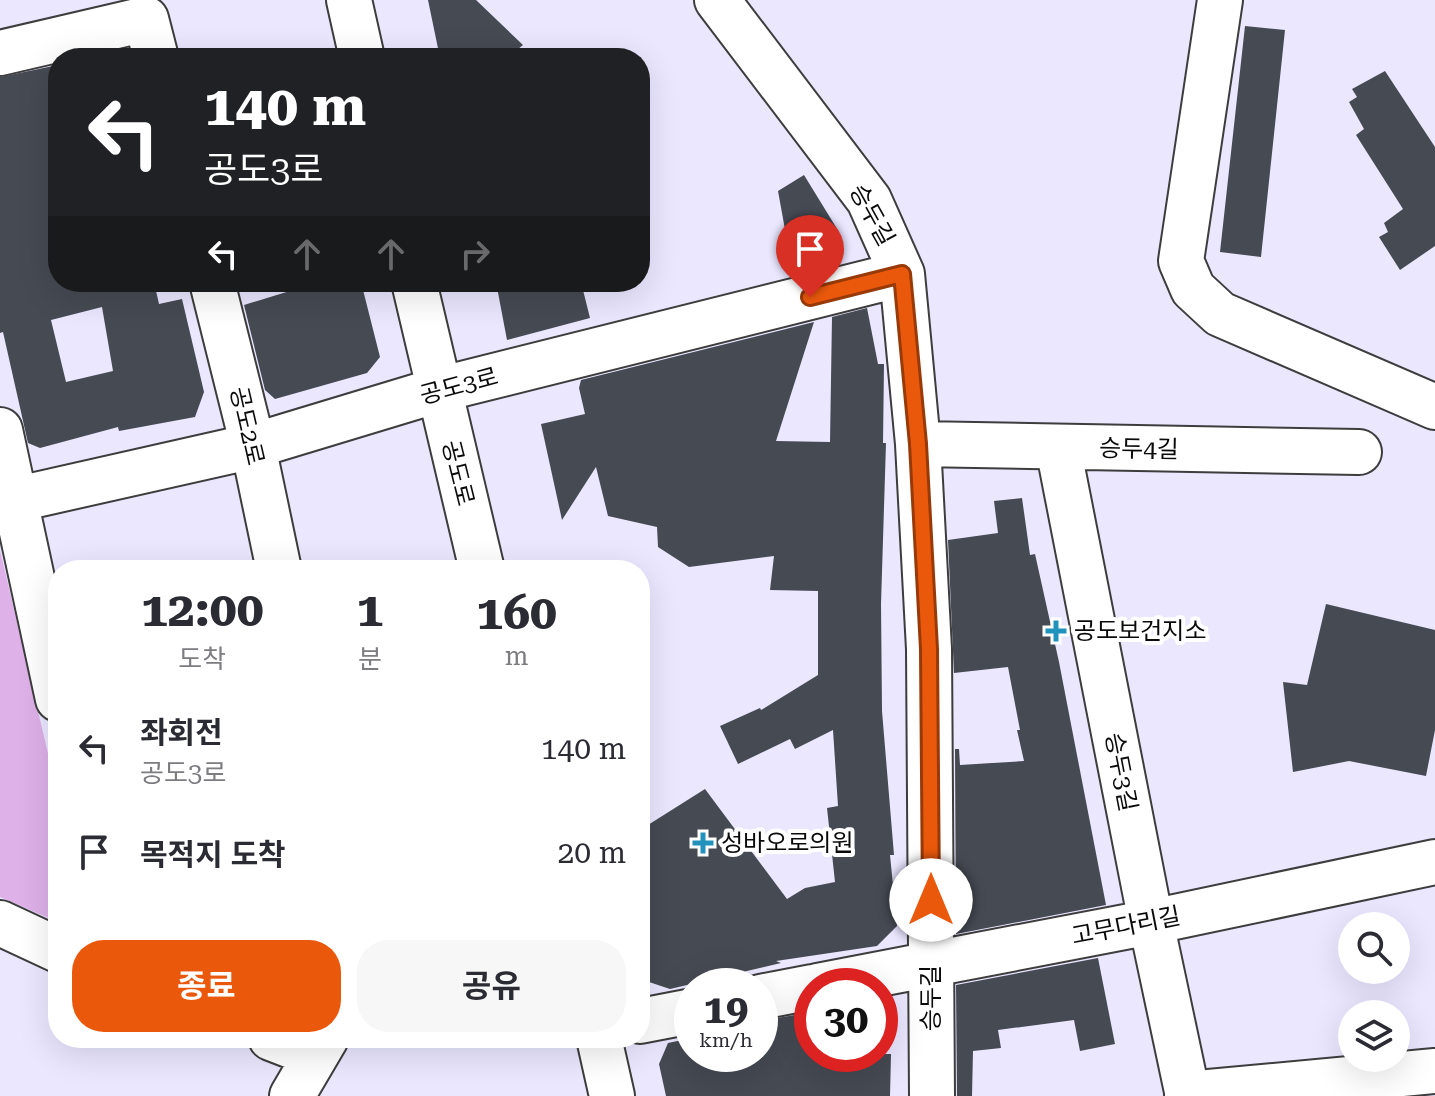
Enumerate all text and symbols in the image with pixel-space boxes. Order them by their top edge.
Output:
text: 140 m [204,73,366,139]
icon: left [72,80,176,184]
text: 공도3로 [204,149,324,191]
street label: 승두길 [844,179,900,251]
pin [776,215,844,297]
icon: arrive [788,227,832,271]
icon: left [201,232,245,276]
icon: ahead [285,232,329,276]
icon: ahead [369,232,413,276]
icon: right [453,232,497,276]
street label: 공도3로 [417,362,501,410]
street label: 공도2로 [224,384,270,468]
street label: 승두4길 [1099,434,1179,464]
street label: 공도로 [436,437,480,509]
text: 12:00 [141,582,264,638]
text: 1 [356,582,383,638]
text: 160 [476,585,557,641]
place label: 공도보건지소 [1074,617,1206,645]
marker: 공도보건지소 [1045,620,1067,642]
text: m [505,641,529,671]
text: 도착 [178,644,226,674]
text: 분 [358,644,382,674]
text: 좌회전 [140,715,223,750]
icon: left [72,726,116,770]
street label: 승두3길 [1100,730,1142,814]
text: 140 m [541,731,626,766]
text: 공도3로 [140,758,226,788]
place label: 성바오로의원 [721,829,853,857]
icon: arrive [72,830,116,874]
marker: 성바오로의원 [692,832,714,854]
text: 20 m [557,835,626,870]
text: 목적지 도착 [140,837,286,872]
position arrow [889,858,973,942]
street label: 고무다리길 [1069,902,1183,950]
map controls [1338,912,1410,1072]
button: search [1338,912,1410,984]
button: 종료 [72,940,341,1032]
button: 공유 [357,940,626,1032]
street label: 승두길 [917,965,945,1031]
speed limit sign: 30 [794,968,898,1072]
text: 19 [704,986,748,1033]
button: layers [1338,1000,1410,1072]
text: km/h [699,1028,753,1052]

